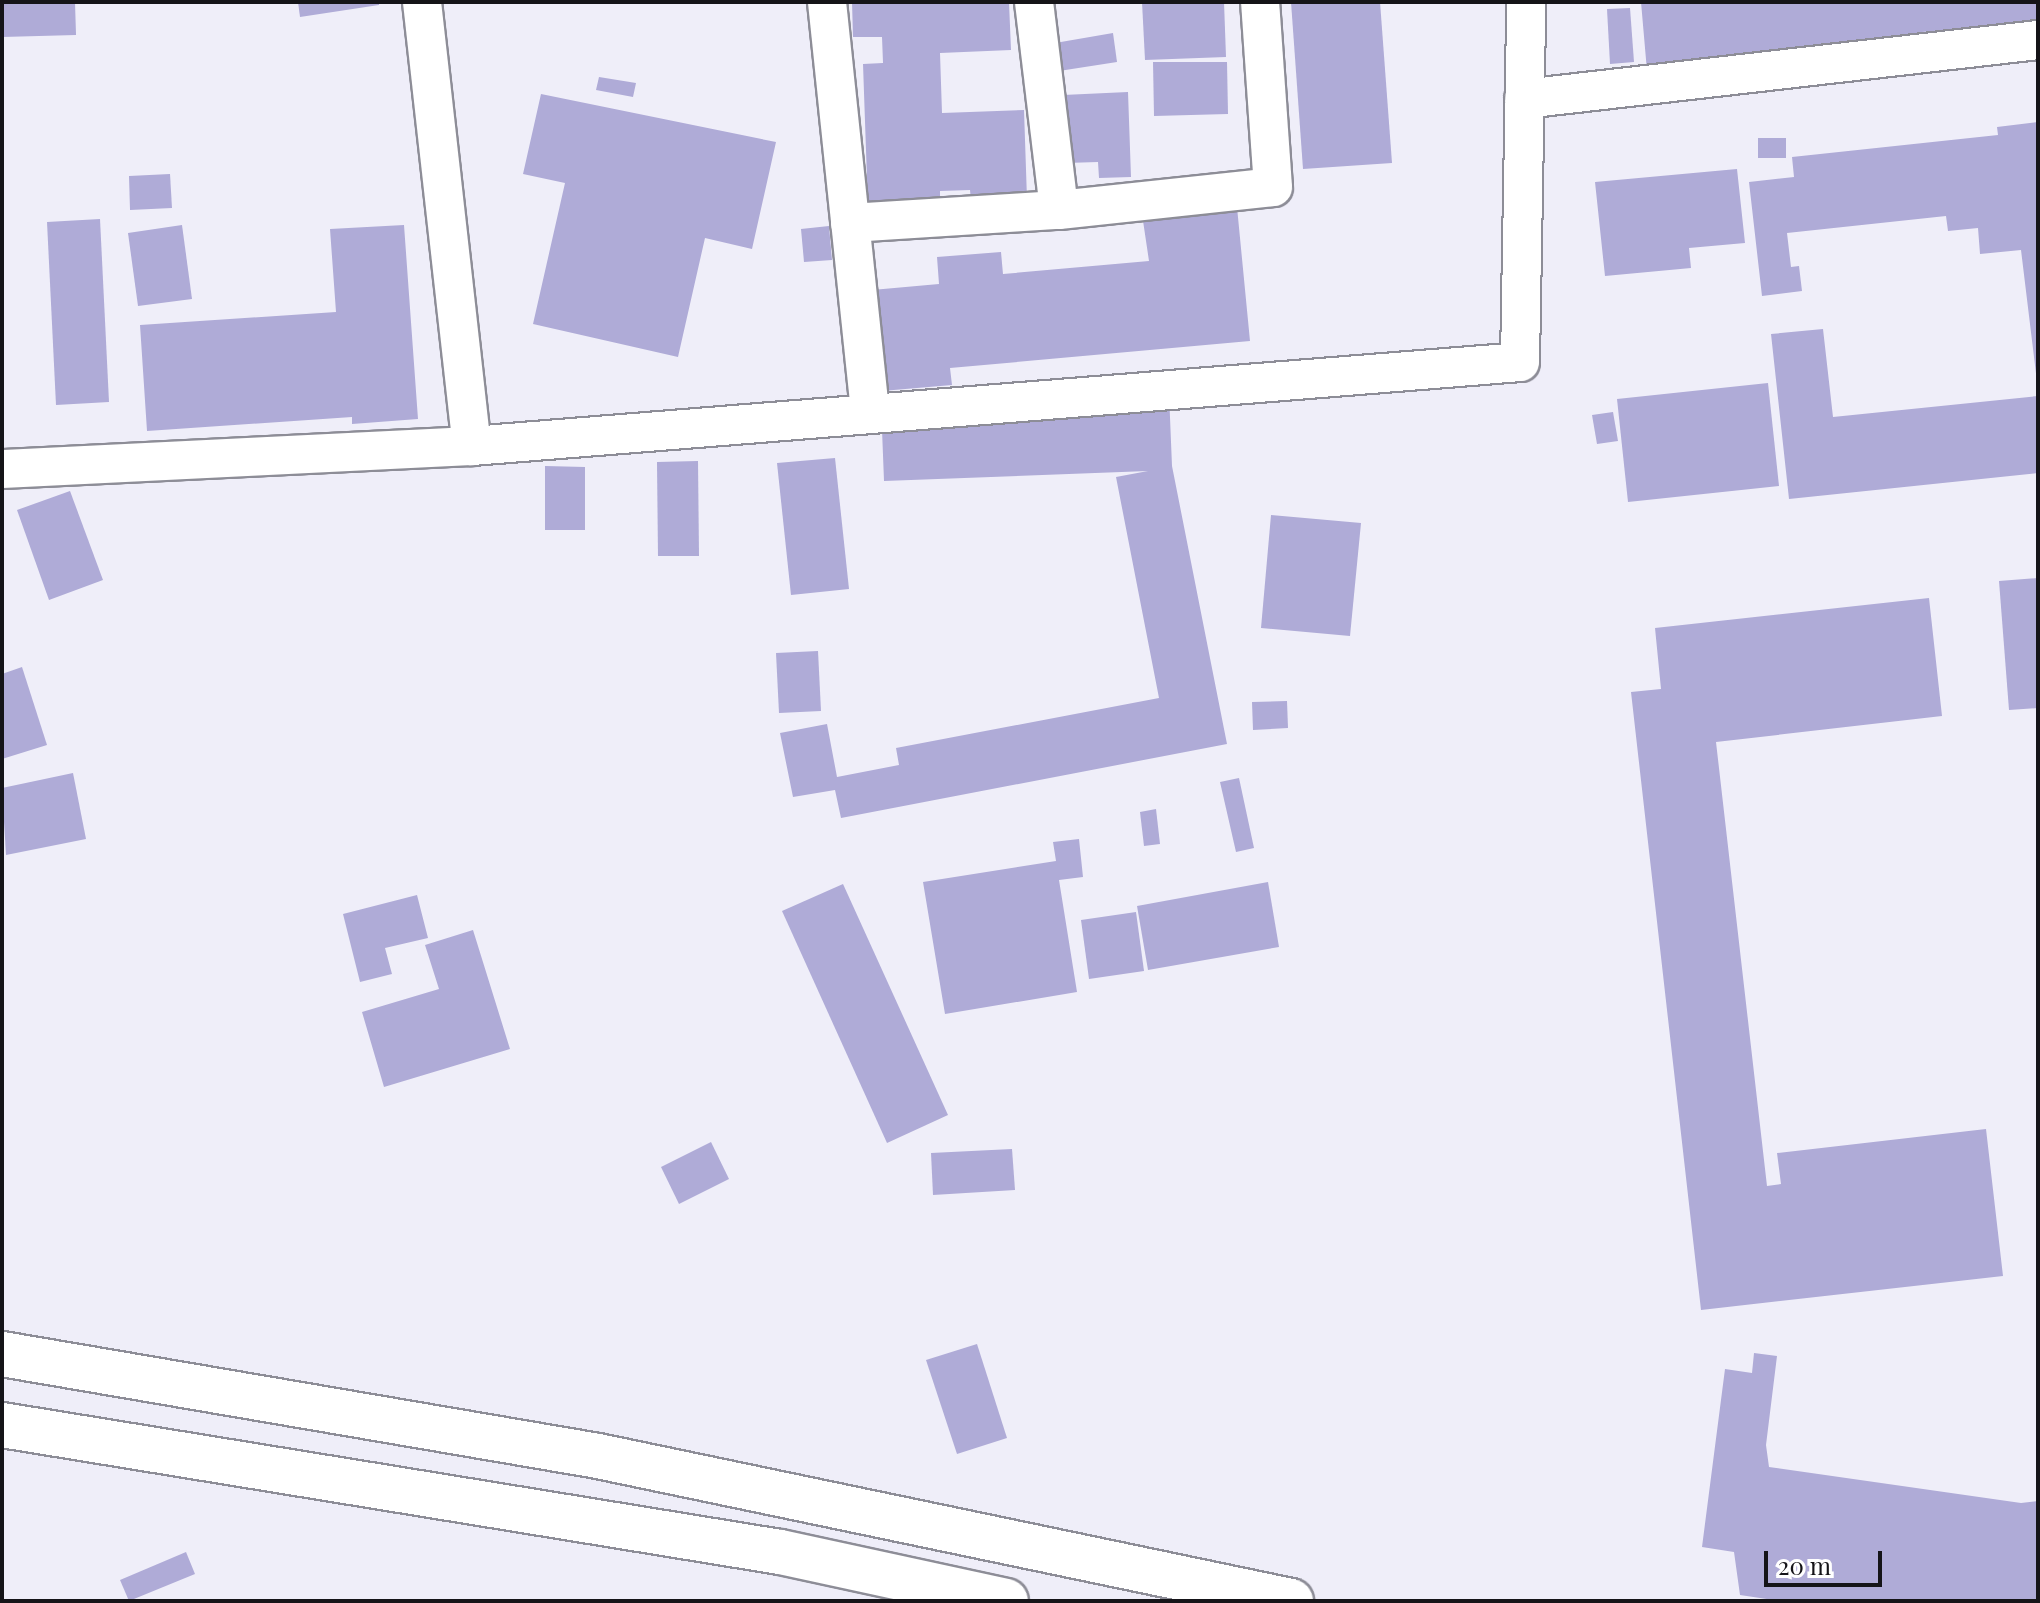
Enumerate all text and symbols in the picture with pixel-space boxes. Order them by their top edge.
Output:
scale bar [1768,1535,1886,1585]
text: 20 m [1778,1549,1831,1581]

